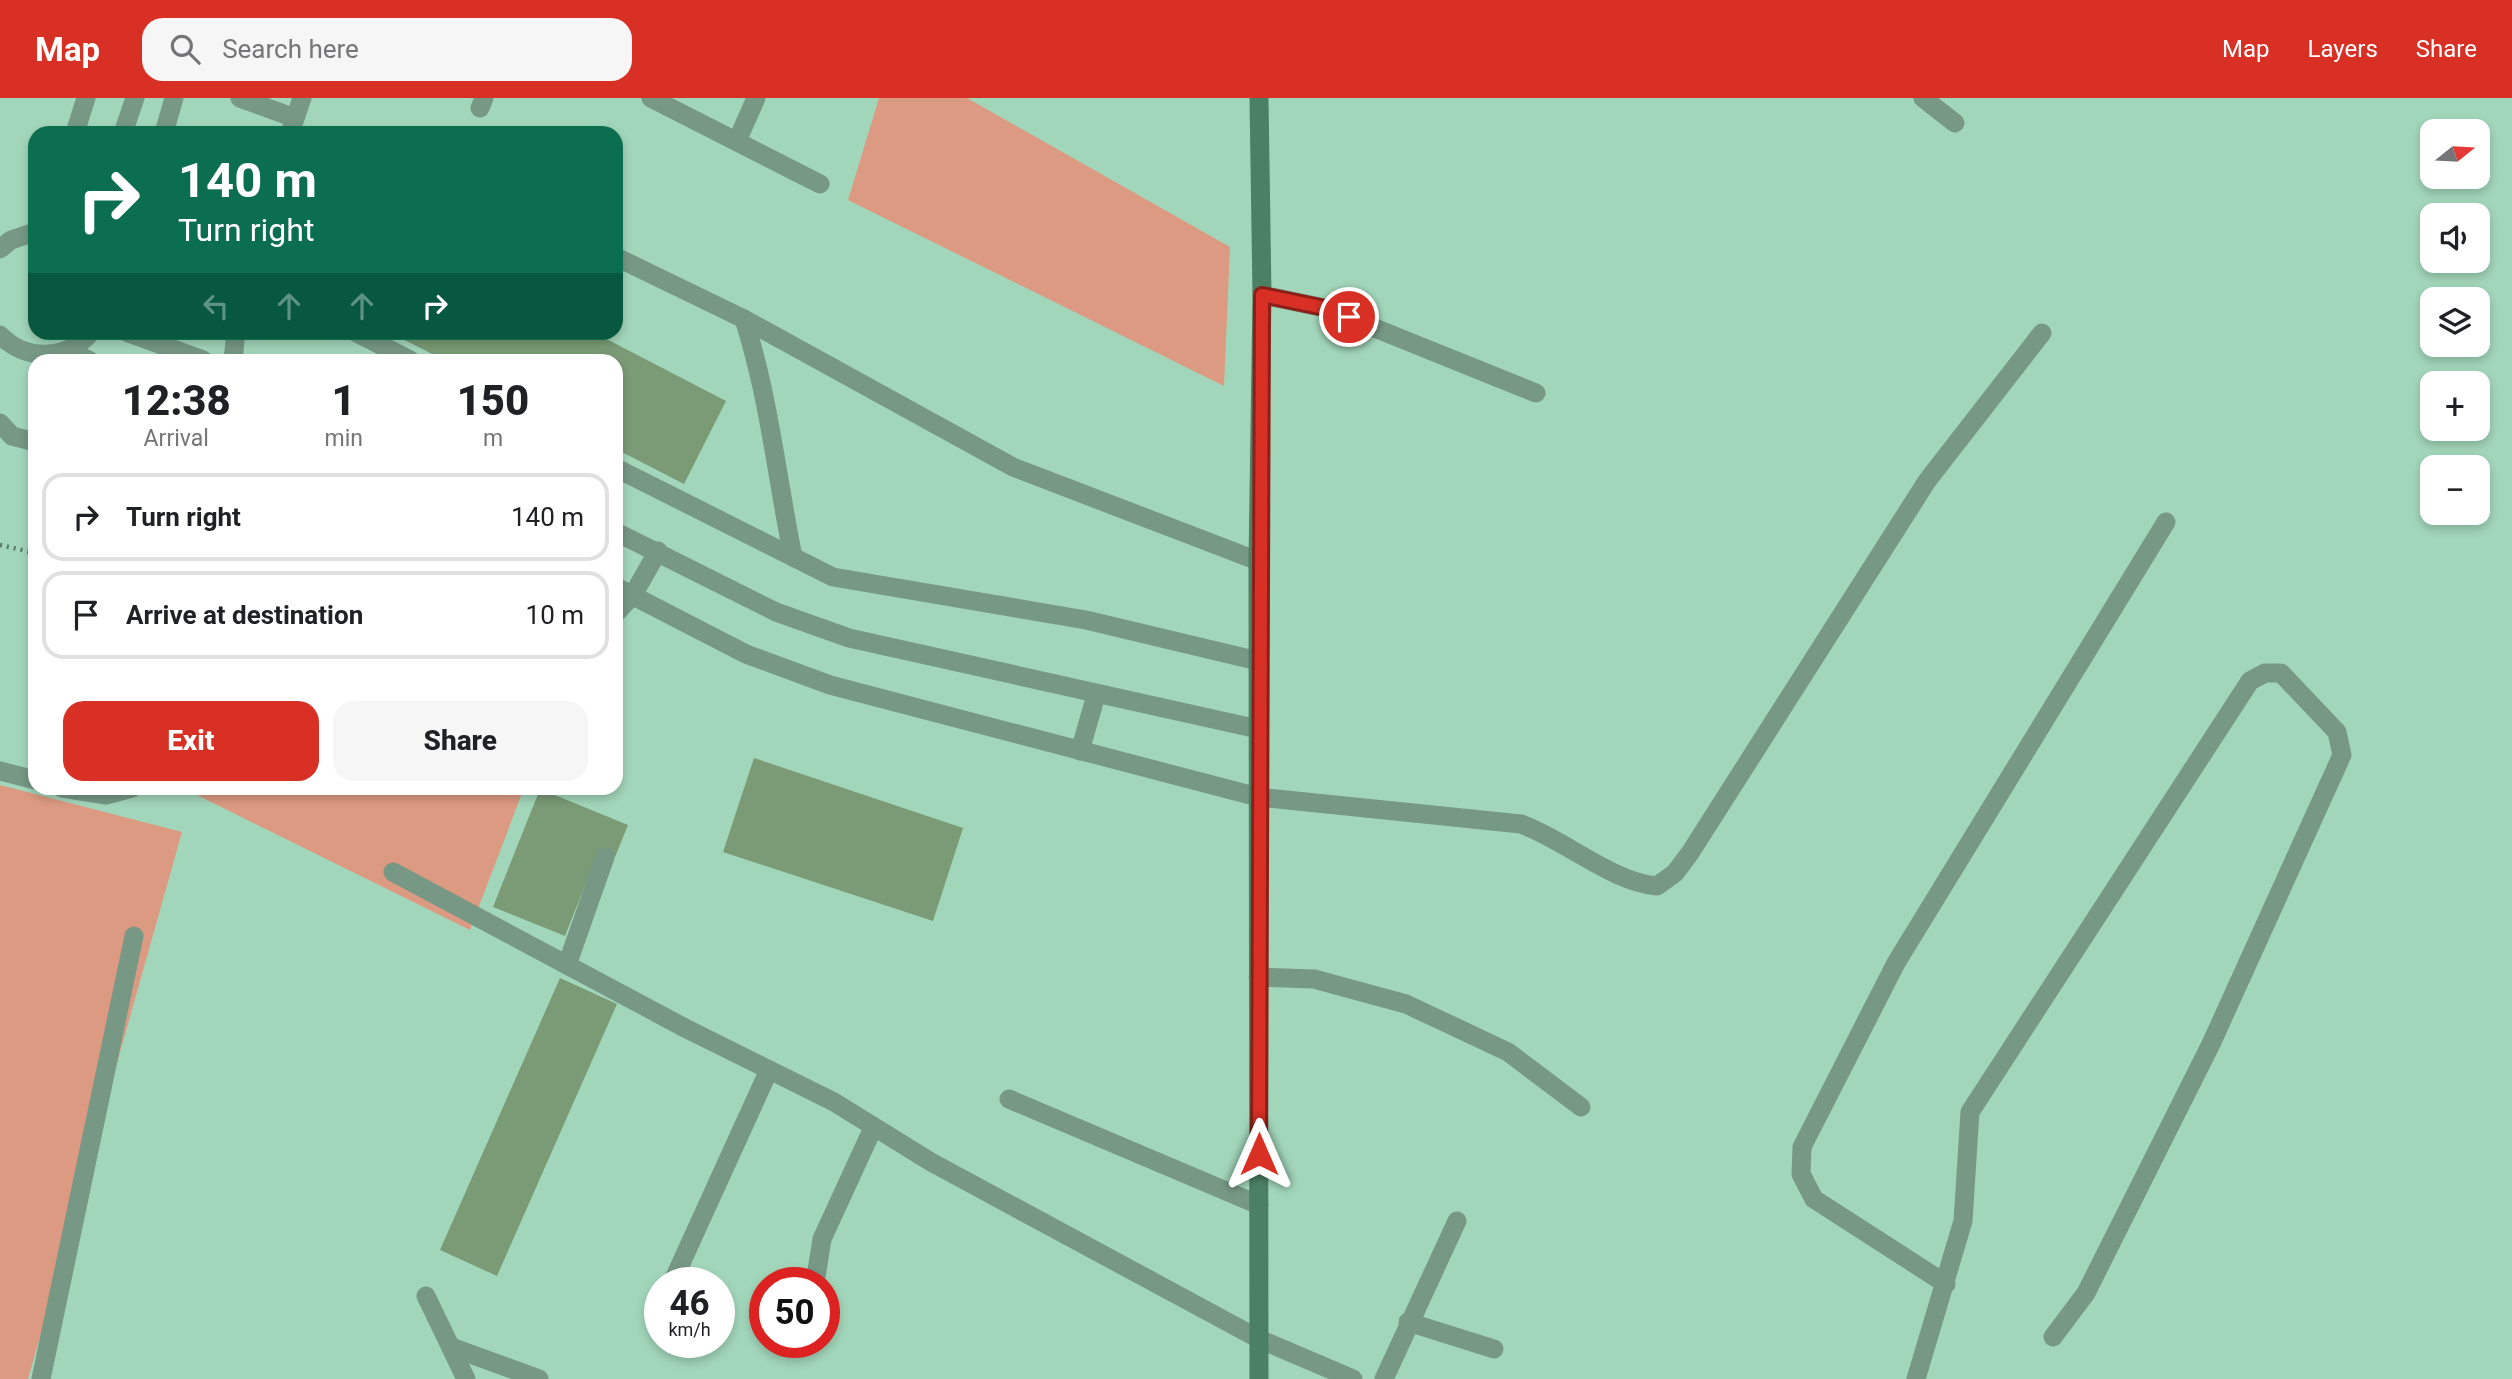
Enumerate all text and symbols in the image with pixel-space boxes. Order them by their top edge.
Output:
search box [142,18,632,81]
text: Map [35,30,100,69]
icon: search [166,30,204,68]
text: Search here [222,34,359,64]
text: Map [2222,35,2270,63]
text: Layers [2308,35,2378,63]
text: Share [2416,35,2477,63]
north arrow [2420,119,2490,189]
map controls [2420,119,2490,525]
text: 140 m [178,152,317,209]
icon: right [63,154,154,245]
button: sound [2420,203,2490,273]
text: Turn right [178,211,314,249]
icon: left [197,287,235,325]
icon: ahead [270,287,308,325]
icon: ahead [343,287,381,325]
icon: right [416,287,454,325]
pin [1319,287,1379,347]
button: layers [2420,287,2490,357]
icon: arrive [1330,298,1368,336]
button: + [2420,371,2490,441]
text: 12:38 [122,376,231,425]
text: 1 [332,376,356,425]
text: 150 [457,376,529,425]
text: Arrival [144,425,209,452]
text: min [324,425,363,452]
text: m [483,425,503,452]
button: − [2420,455,2490,525]
icon: right [67,498,105,536]
text: Turn right [126,502,241,532]
text: 140 m [511,502,584,532]
icon: arrive [67,596,105,634]
text: Arrive at destination [126,600,363,630]
text: 10 m [526,600,584,630]
button: Exit [63,701,319,781]
button: Share [333,701,588,781]
position arrow [1222,1117,1296,1191]
speed limit sign: 50 [749,1267,840,1358]
text: 46 [669,1283,710,1324]
text: km/h [668,1319,711,1340]

